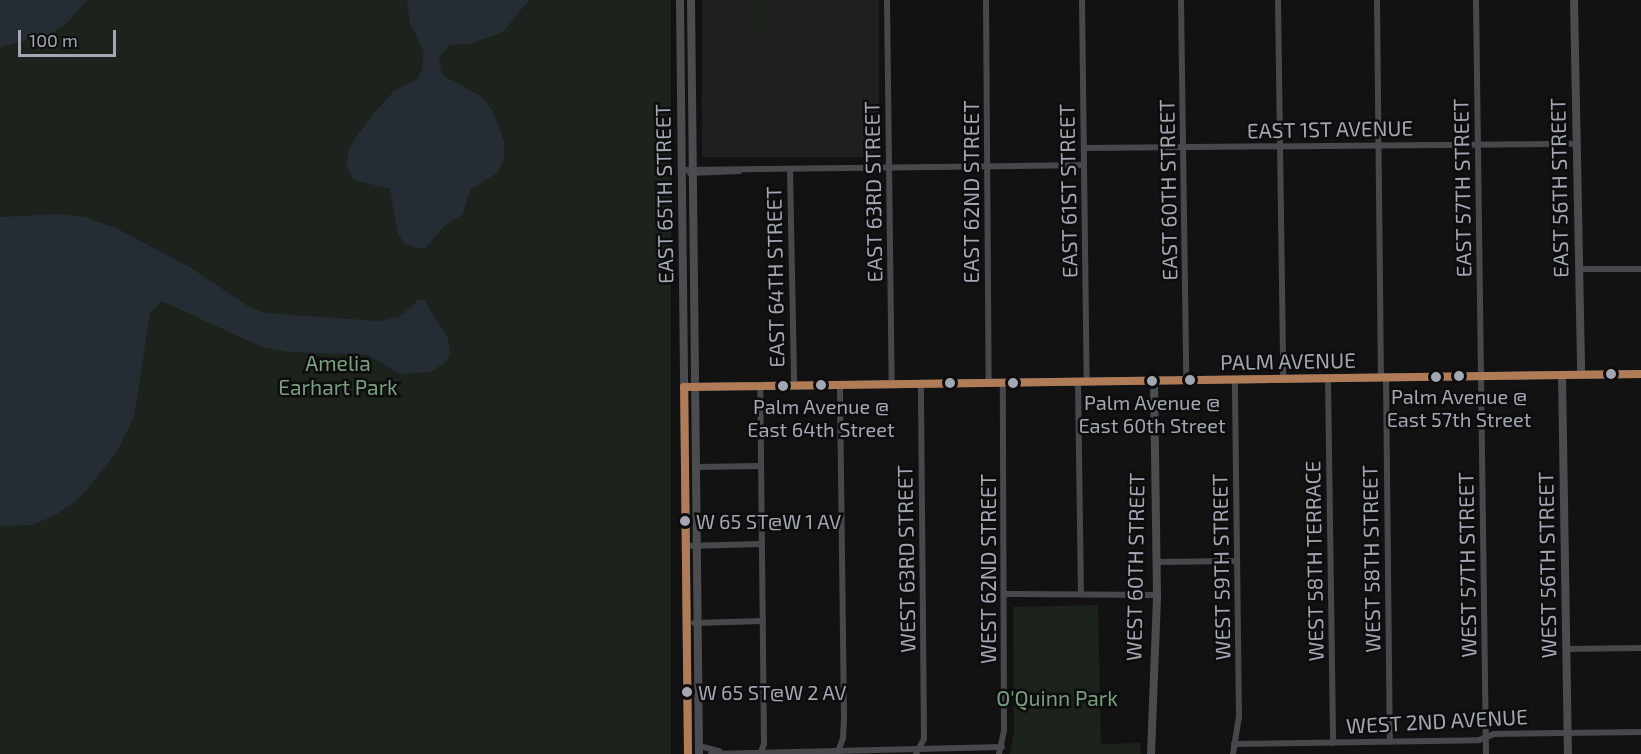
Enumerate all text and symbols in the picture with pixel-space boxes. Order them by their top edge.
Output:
scale bar [21,18,118,56]
text: 100 m [29,29,78,51]
street label: EAST 57TH STREET [1448,98,1476,278]
street label: EAST 56TH STREET [1545,98,1573,278]
street label: EAST 60TH STREET [1154,99,1182,281]
street label: EAST 62ND STREET [958,100,984,284]
street label: EAST 63RD STREET [859,101,887,283]
street label: EAST 61ST STREET [1054,103,1082,279]
street label: EAST 65TH STREET [650,104,678,284]
street label: EAST 1ST AVENUE [1246,115,1414,143]
street label: EAST 64TH STREET [761,186,789,368]
street label: PALM AVENUE [1220,347,1356,375]
park label: Amelia Earhart Park [278,350,398,400]
unlabelled marker [1605,368,1617,380]
marker: Palm Avenue @ East 57th Street [1453,370,1465,382]
unlabelled marker [1430,371,1442,383]
unlabelled marker [1184,374,1196,386]
marker: Palm Avenue @ East 60th Street [1146,375,1158,387]
unlabelled marker [944,377,956,389]
unlabelled marker [1007,377,1019,389]
marker: Palm Avenue @ East 64th Street [815,379,827,391]
unlabelled marker [777,380,789,392]
place label: Palm Avenue @ East 57th Street [1387,385,1531,432]
place label: Palm Avenue @ East 60th Street [1078,390,1226,437]
place label: Palm Avenue @ East 64th Street [747,394,895,441]
street label: WEST 58TH TERRACE [1300,460,1328,662]
street label: WEST 63RD STREET [892,465,920,653]
street label: WEST 58TH STREET [1357,465,1385,653]
street label: WEST 56TH STREET [1533,471,1561,659]
street label: WEST 60TH STREET [1121,472,1149,662]
street label: WEST 57TH STREET [1453,472,1481,658]
street label: WEST 59TH STREET [1207,473,1235,661]
street label: WEST 62ND STREET [975,474,1001,664]
place label: W 65 ST@W 1 AV [696,509,842,533]
marker: W 65 ST@W 1 AV [679,515,691,527]
place label: W 65 ST@W 2 AV [698,680,848,704]
park label: O'Quinn Park [996,685,1118,711]
marker: W 65 ST@W 2 AV [681,686,693,698]
street label: WEST 2ND AVENUE [1345,704,1529,738]

